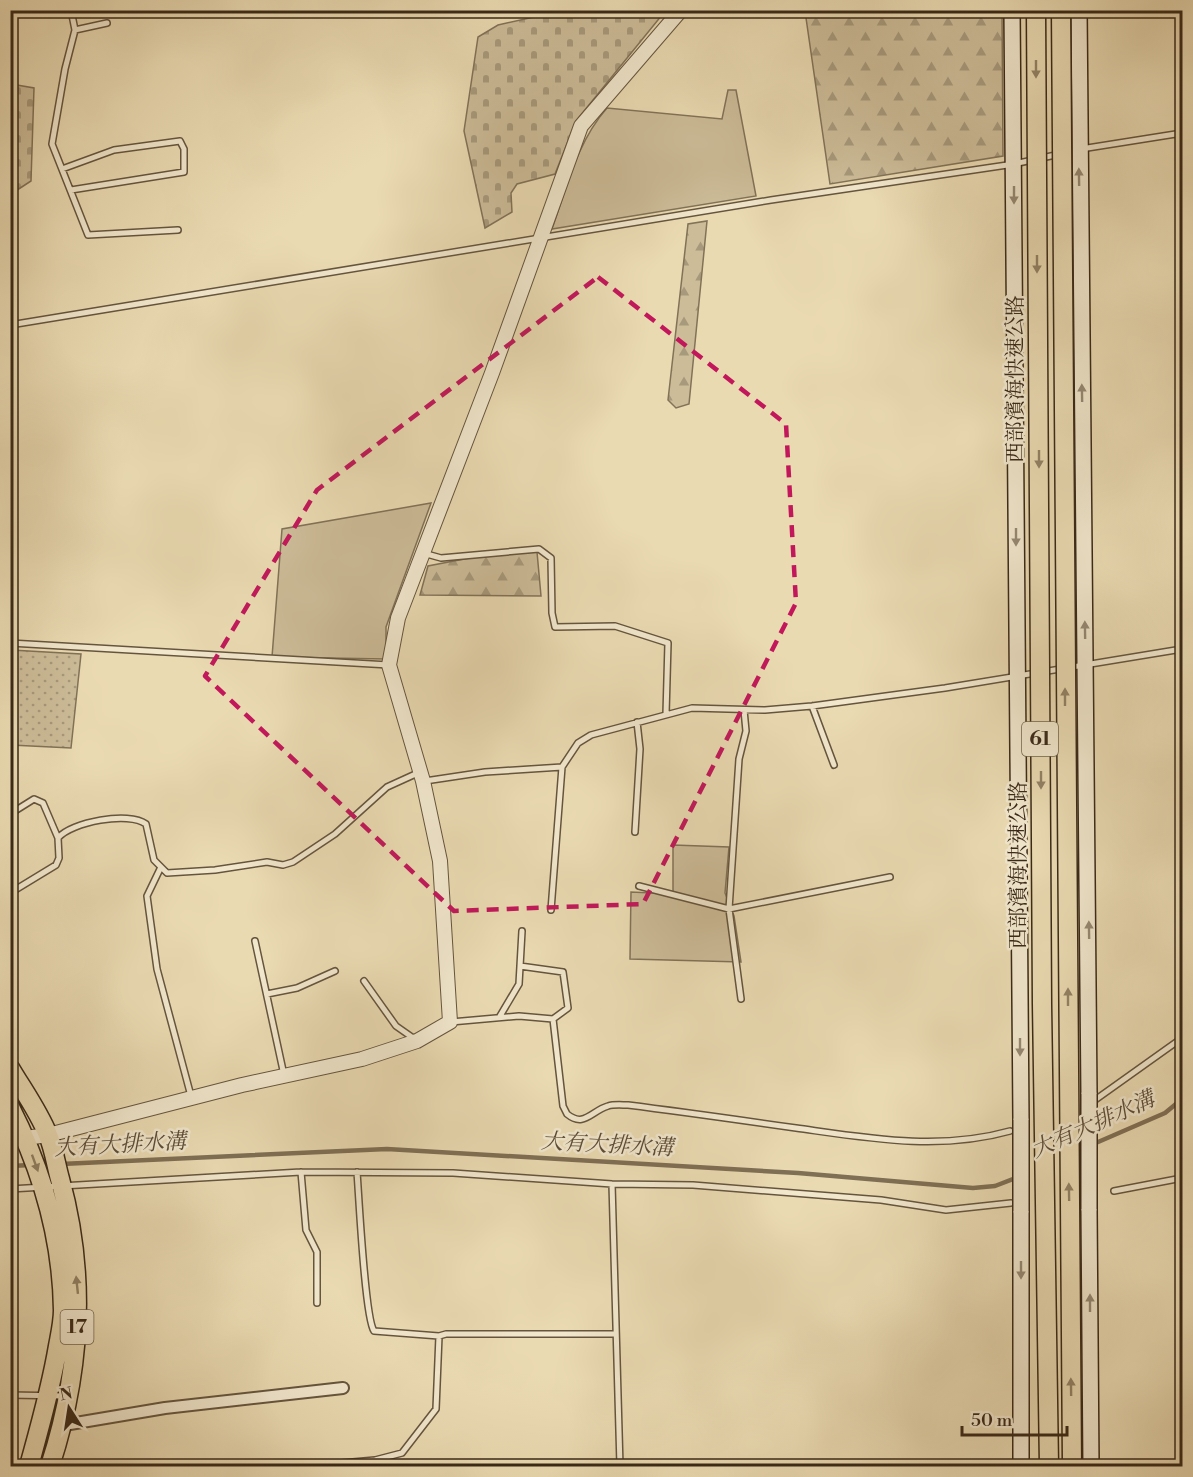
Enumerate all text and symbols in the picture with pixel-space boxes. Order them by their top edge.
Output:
one-way arrow [1031,59,1041,78]
one-way arrow [1074,168,1084,187]
one-way arrow [1009,185,1019,204]
one-way arrow [1032,254,1042,273]
street label: 西部濱海快速公路 [1003,295,1029,463]
one-way arrow [1077,384,1087,403]
one-way arrow [1034,449,1044,468]
one-way arrow [1011,527,1021,546]
one-way arrow [1080,621,1090,640]
one-way arrow [1061,688,1070,707]
road number: 61 [1022,722,1058,756]
one-way arrow [1036,770,1046,789]
street label: 西部濱海快速公路 [1006,781,1032,949]
one-way arrow [1084,921,1094,940]
one-way arrow [1063,988,1073,1007]
one-way arrow [1015,1037,1025,1056]
water label: 大有大排水溝 [1027,1085,1162,1164]
water label: 大有大排水溝 [53,1128,190,1162]
water label: 大有大排水溝 [540,1128,677,1162]
one-way arrow [31,1154,41,1172]
one-way arrow [1065,1183,1074,1202]
one-way arrow [1016,1260,1026,1279]
one-way arrow [73,1276,82,1295]
one-way arrow [1085,1294,1095,1313]
road number: 17 [60,1310,94,1344]
north arrow [39,1378,99,1438]
one-way arrow [1066,1378,1076,1397]
text: N [58,1383,75,1405]
scale bar [962,1399,1067,1437]
text: 50 m [971,1409,1013,1432]

